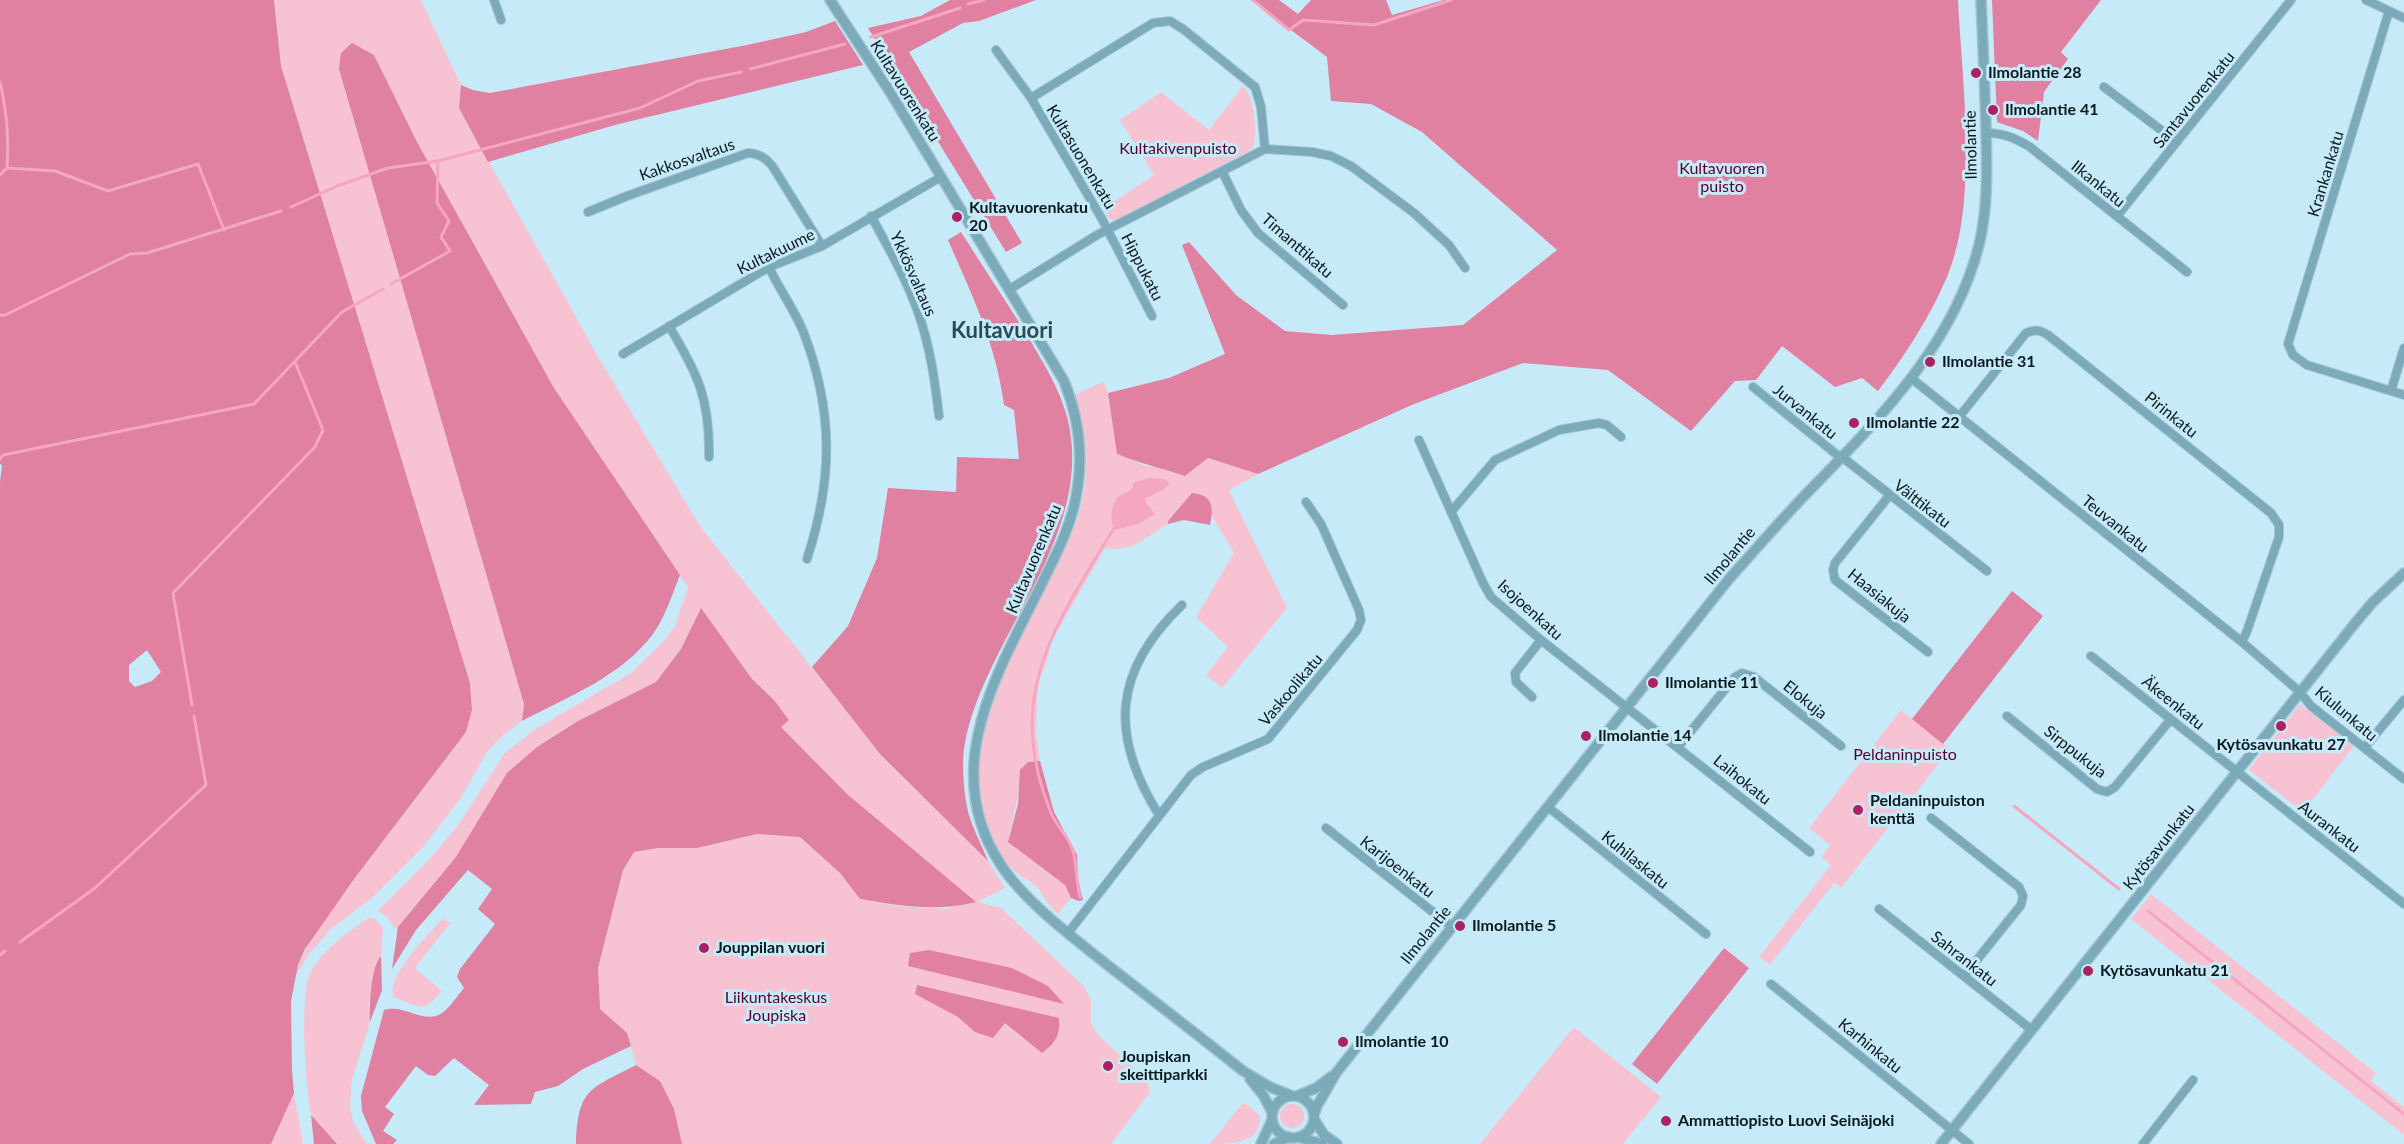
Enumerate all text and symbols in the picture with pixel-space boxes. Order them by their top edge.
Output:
street label: Kultavuorenkatu [866,37,944,145]
street label: Santavuorenkatu [2149,48,2239,152]
place label: Ilmolantie 28 [1988,63,2081,83]
marker: Ilmolantie 28 [1969,66,1983,80]
place label: Ilmolantie 41 [2005,100,2098,120]
street label: Kultasuonenkatu [1042,101,1120,213]
marker: Ilmolantie 41 [1986,103,2000,117]
street label: Ilmolantie [1961,110,1981,180]
street label: Krankankatu [2304,129,2348,219]
street label: Kakkosvaltaus [637,135,737,185]
park label: Kultakivenpuisto [1119,139,1237,159]
street label: Ilkankatu [2067,156,2129,212]
park label: Kultavuoren puisto [1679,159,1765,197]
place label: Kultavuorenkatu 20 [969,198,1088,236]
marker: Kultavuorenkatu 20 [950,210,964,224]
street label: Timanttikatu [1257,210,1337,282]
street label: Kultakuume [734,225,818,279]
street label: Ykkösvaltaus [886,229,940,319]
street label: Hippukatu [1117,230,1167,304]
district label: Kultavuori [951,318,1053,344]
place label: Ilmolantie 31 [1942,352,2035,372]
marker: Ilmolantie 31 [1923,355,1937,369]
street label: Jurvankatu [1769,380,1841,444]
street label: Pirinkatu [2141,388,2201,442]
place label: Ilmolantie 22 [1866,413,1959,433]
marker: Ilmolantie 22 [1847,416,1861,430]
street label: Välttikatu [1890,476,1954,532]
street label: Teuvankatu [2078,491,2152,557]
street label: Kultavuorenkatu [1002,502,1066,616]
street label: Ilmolantie [1700,523,1760,589]
street label: Haasiakuja [1844,565,1914,627]
street label: Isojoenkatu [1493,576,1567,644]
street label: Vaskoolikatu [1255,650,1327,730]
street label: Äkeenkatu [2138,672,2208,734]
place label: Ilmolantie 11 [1665,673,1758,693]
marker: Ilmolantie 11 [1646,676,1660,690]
street label: Elokuja [1779,677,1831,723]
street label: Kiulunkatu [2311,682,2381,746]
marker: Kytösavunkatu 27 [2274,719,2288,733]
street label: Sirppukuja [2040,722,2110,782]
place label: Ilmolantie 14 [1598,726,1691,746]
marker: Ilmolantie 14 [1579,729,1593,743]
place label: Kytösavunkatu 27 [2216,735,2346,755]
park label: Peldaninpuisto [1853,745,1957,765]
street label: Laihokatu [1709,751,1775,809]
place label: Peldaninpuiston kenttä [1870,791,1985,829]
street label: Aurankatu [2294,797,2364,857]
street label: Kytösavunkatu [2119,800,2199,894]
marker: Peldaninpuiston kenttä [1851,803,1865,817]
street label: Kuhilaskatu [1597,827,1673,893]
street label: Karijoenkatu [1356,832,1438,902]
street label: Ilmolantie [1397,902,1455,968]
place label: Ilmolantie 5 [1472,916,1556,936]
marker: Ilmolantie 5 [1453,919,1467,933]
street label: Sahrankatu [1927,927,2001,991]
place label: Jouppilan vuori [716,938,825,958]
marker: Jouppilan vuori [697,941,711,955]
place label: Kytösavunkatu 21 [2100,961,2229,981]
marker: Kytösavunkatu 21 [2081,964,2095,978]
park label: Liikuntakeskus Joupiska [725,988,827,1026]
street label: Karhinkatu [1834,1014,1906,1078]
place label: Ilmolantie 10 [1355,1032,1448,1052]
marker: Ilmolantie 10 [1336,1035,1350,1049]
place label: Joupiskan skeittiparkki [1120,1047,1208,1085]
marker: Joupiskan skeittiparkki [1101,1059,1115,1073]
place label: Ammattiopisto Luovi Seinäjoki [1678,1111,1894,1131]
marker: Ammattiopisto Luovi Seinäjoki [1659,1114,1673,1128]

